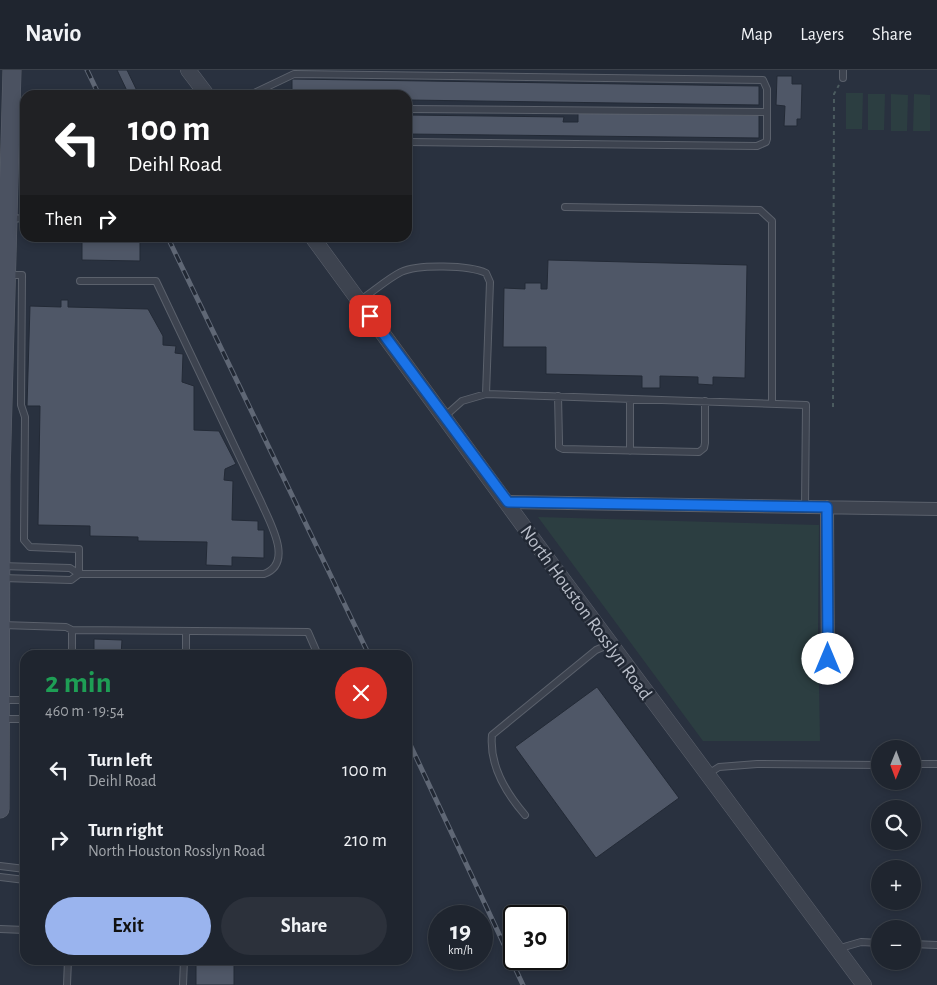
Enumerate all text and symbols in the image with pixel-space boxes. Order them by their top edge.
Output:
text: Navio [25,22,81,46]
text: Map [741,26,772,44]
text: Layers [800,26,844,44]
text: Share [872,26,912,44]
icon: left [45,110,110,175]
text: 100 m [128,112,211,147]
text: Deihl Road [128,153,222,175]
icon: right [93,205,121,233]
text: Then [45,210,83,229]
pin [349,295,391,337]
icon: arrive [356,302,384,330]
street label: North Houston Rosslyn Road [516,522,655,704]
position arrow [801,632,853,684]
button: close [335,667,387,719]
text: 2 min [45,668,112,698]
text: 460 m · 19:54 [45,703,124,719]
north arrow [871,740,921,790]
map controls [871,740,921,970]
text: Turn left [88,751,152,770]
icon: left [45,756,73,784]
text: 100 m [342,761,387,780]
text: Deihl Road [88,773,156,789]
button: search [871,800,921,850]
text: Turn right [88,821,163,840]
icon: right [45,826,73,854]
text: 210 m [343,831,387,850]
text: North Houston Rosslyn Road [88,843,265,859]
button: + [871,860,921,910]
button: Exit [45,897,211,955]
button: Share [221,897,387,955]
speed limit sign: 30 [503,905,568,970]
text: 19 [450,919,471,944]
button: − [871,920,921,970]
text: km/h [448,944,473,956]

